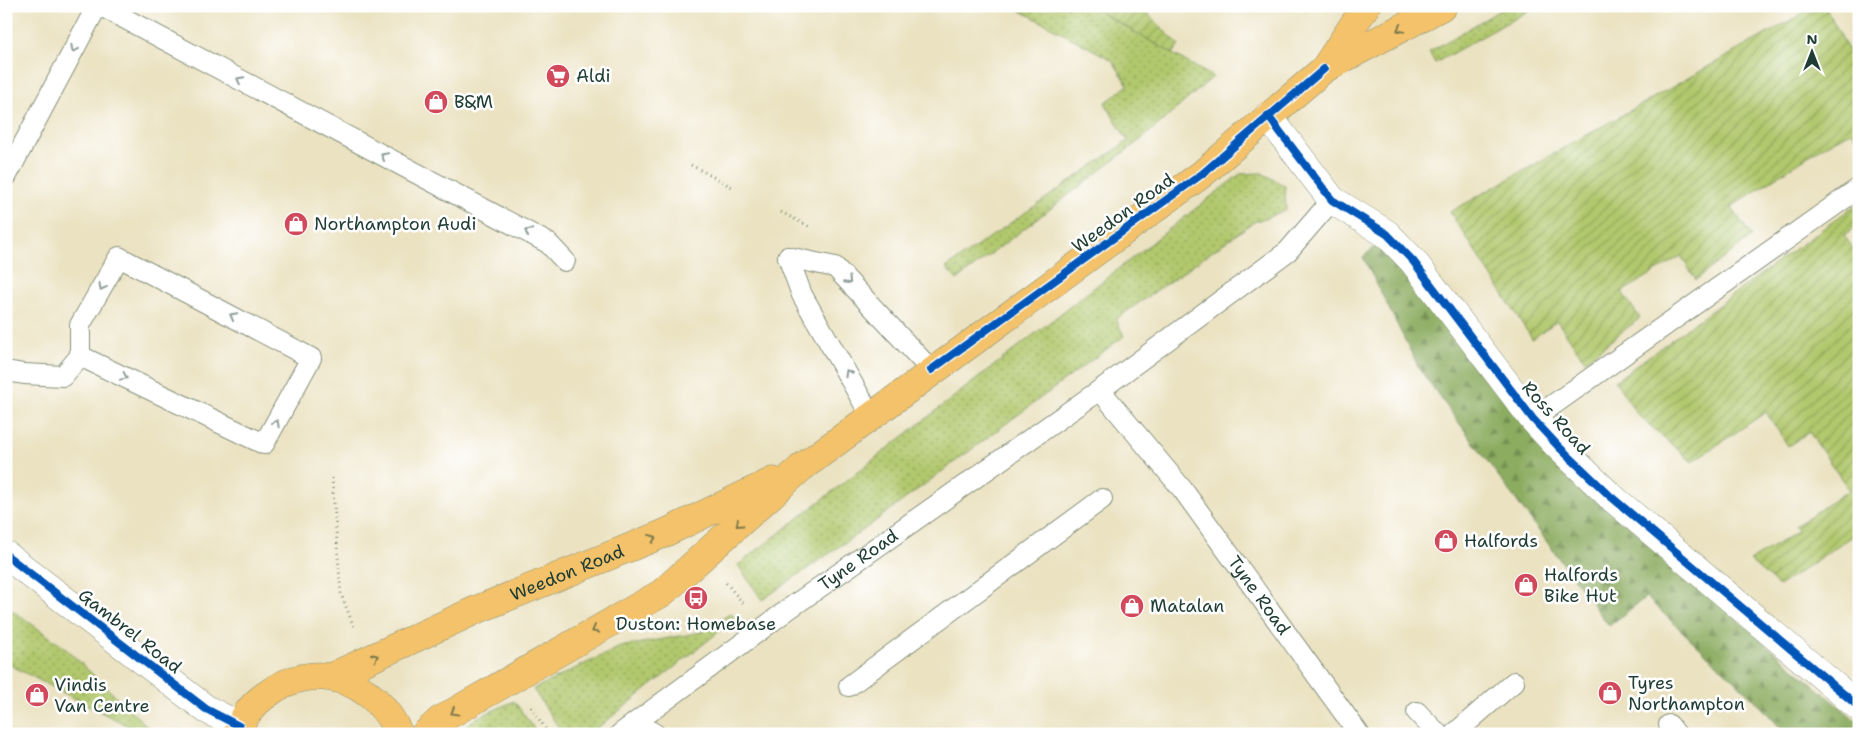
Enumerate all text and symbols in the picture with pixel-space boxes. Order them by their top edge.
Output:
one-way arrow [1396,23,1405,33]
north arrow [1788,28,1838,78]
text: N [1806,30,1818,48]
one-way arrow [70,44,80,53]
supermarket icon: Aldi [545,63,571,89]
place label: Aldi [576,64,611,88]
one-way arrow [237,76,246,86]
shop icon: B&M [423,89,449,115]
place label: B&M [454,90,493,114]
one-way arrow [380,152,389,162]
street label: Weedon Road [1067,168,1179,258]
shop icon: Northampton Audi [283,211,309,237]
place label: Northampton Audi [314,212,477,236]
one-way arrow [524,228,533,238]
one-way arrow [842,275,851,284]
one-way arrow [99,281,109,290]
one-way arrow [229,312,238,322]
one-way arrow [844,370,854,379]
one-way arrow [119,371,128,382]
street label: Ross Road [1517,376,1595,460]
one-way arrow [269,419,279,428]
one-way arrow [735,518,744,527]
street label: Tyne Road [814,524,903,596]
shop icon: Halfords [1433,528,1459,554]
place label: Halfords [1464,529,1538,553]
one-way arrow [648,533,657,544]
street label: Weedon Road [506,539,628,607]
street label: Tyne Road [1222,551,1296,640]
place label: Halfords Bike Hut [1544,563,1618,608]
shop icon: Halfords Bike Hut [1513,572,1539,598]
street label: Gambrel Road [73,583,187,679]
bus stop icon: Duston: Homebase [683,585,709,611]
shop icon: Matalan [1119,593,1145,619]
place label: Matalan [1150,594,1224,618]
place label: Duston: Homebase [616,612,776,636]
one-way arrow [591,624,600,634]
one-way arrow [370,652,379,663]
place label: Tyres Northampton [1628,671,1745,716]
place label: Vindis Van Centre [54,673,150,718]
shop icon: Tyres Northampton [1597,680,1623,706]
shop icon: Vindis Van Centre [24,682,50,708]
one-way arrow [451,705,460,715]

